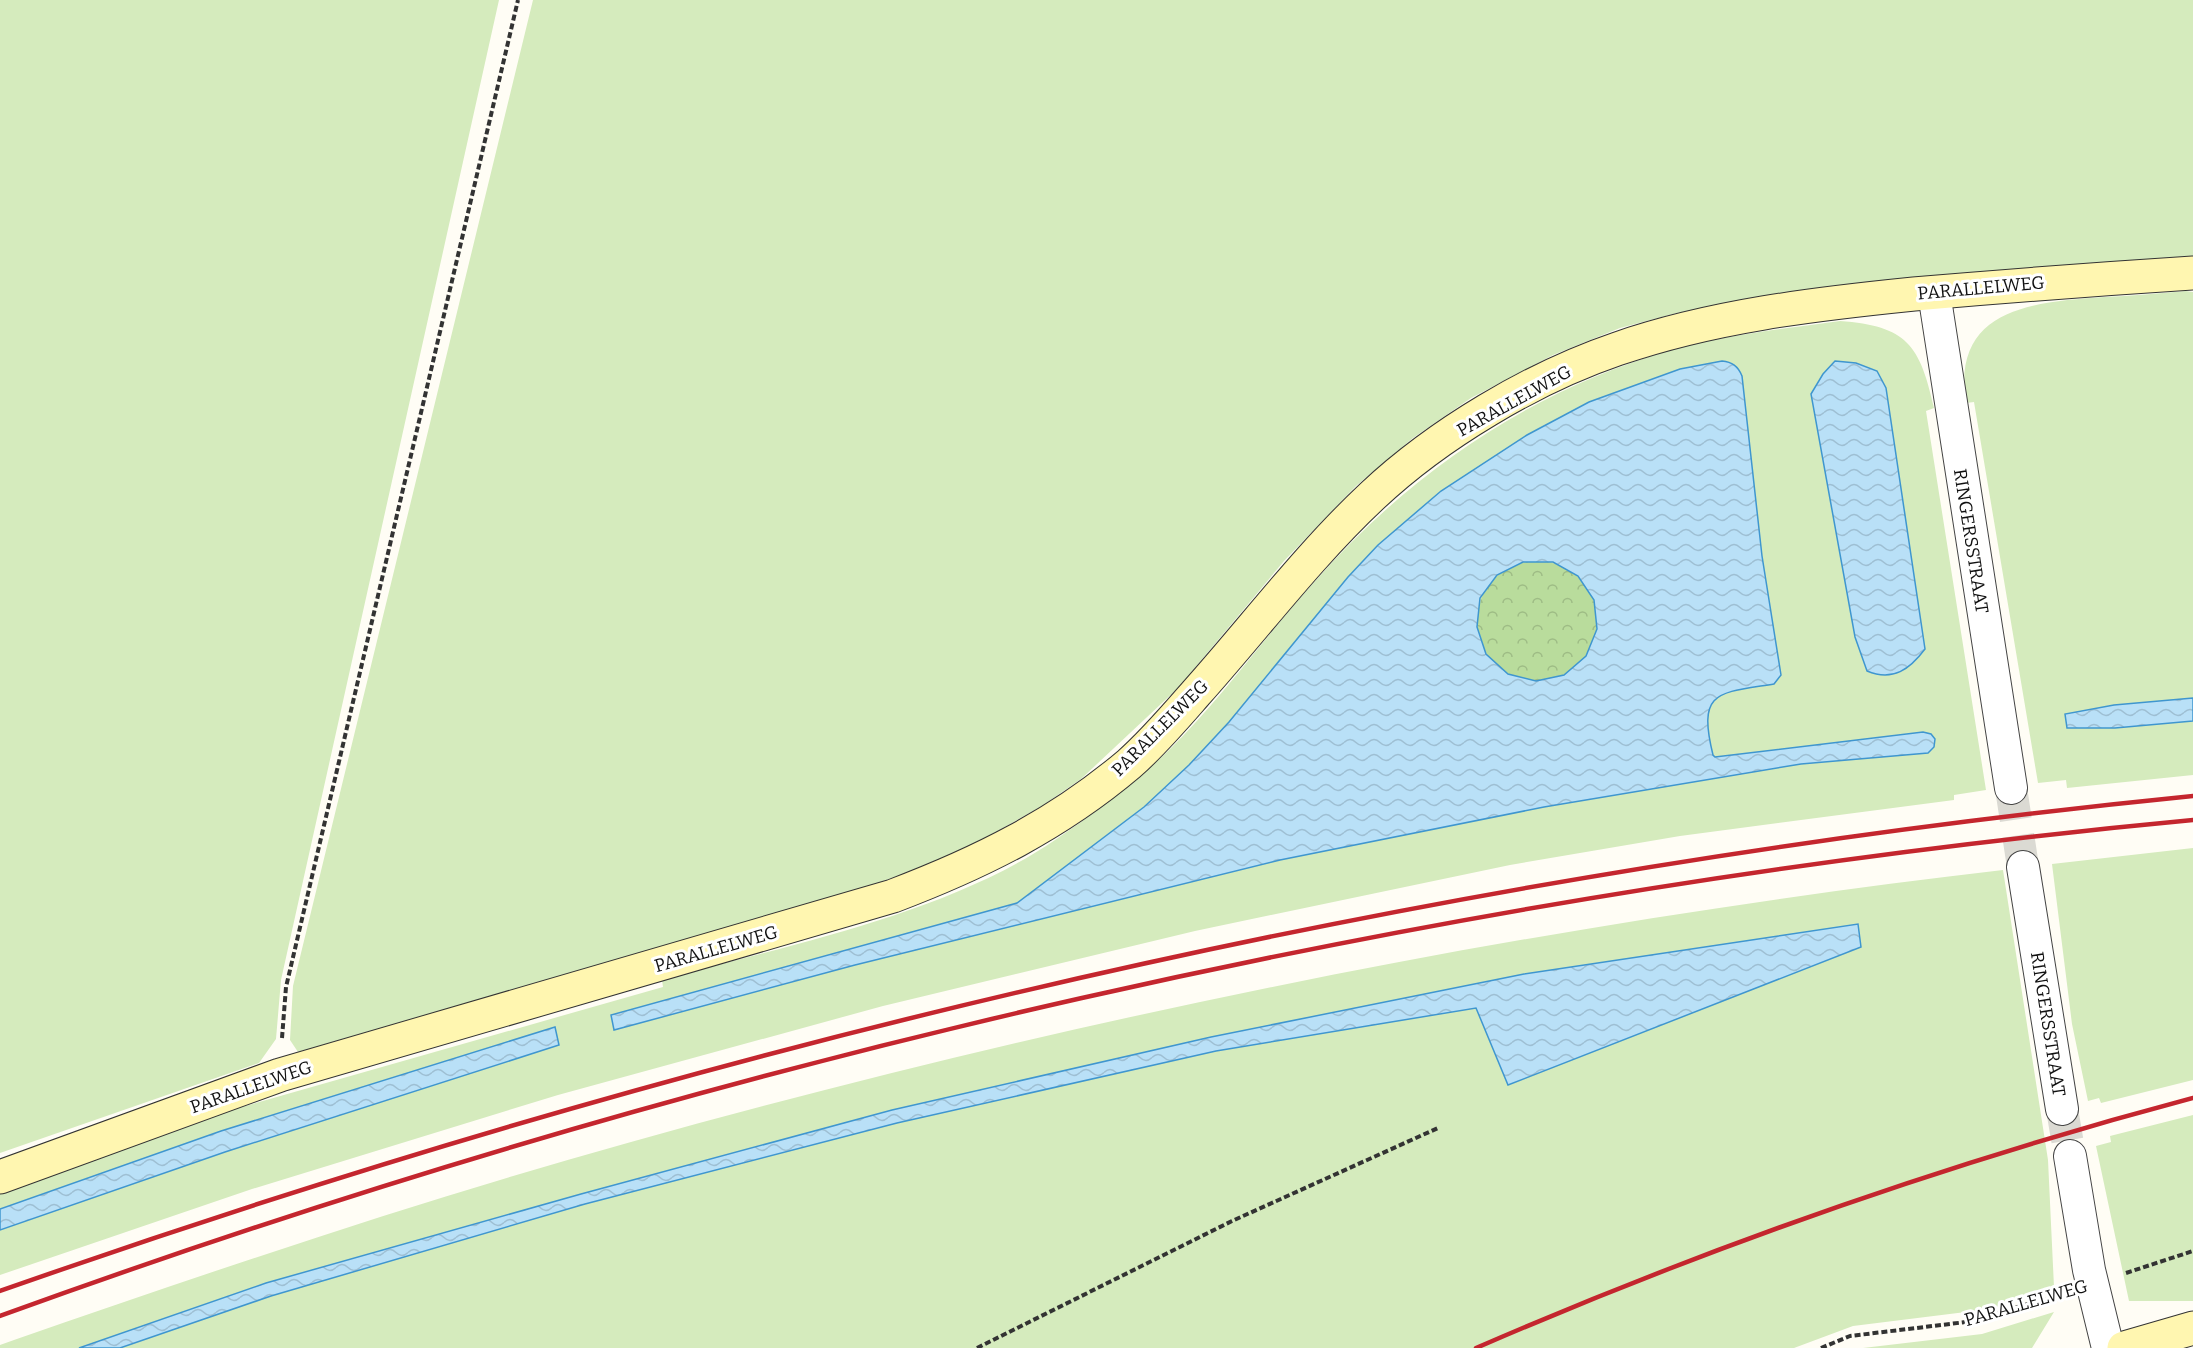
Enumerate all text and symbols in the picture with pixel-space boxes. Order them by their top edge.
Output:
street label: PARALLELWEG [1917,271,2045,305]
street label: PARALLELWEG [1453,360,1575,442]
street label: RINGERSSTRAAT [1949,467,1993,615]
street label: PARALLELWEG [1107,675,1213,781]
street label: PARALLELWEG [652,921,780,977]
street label: RINGERSSTRAAT [2026,950,2070,1098]
street label: PARALLELWEG [187,1056,315,1118]
street label: PARALLELWEG [1962,1275,2090,1331]

